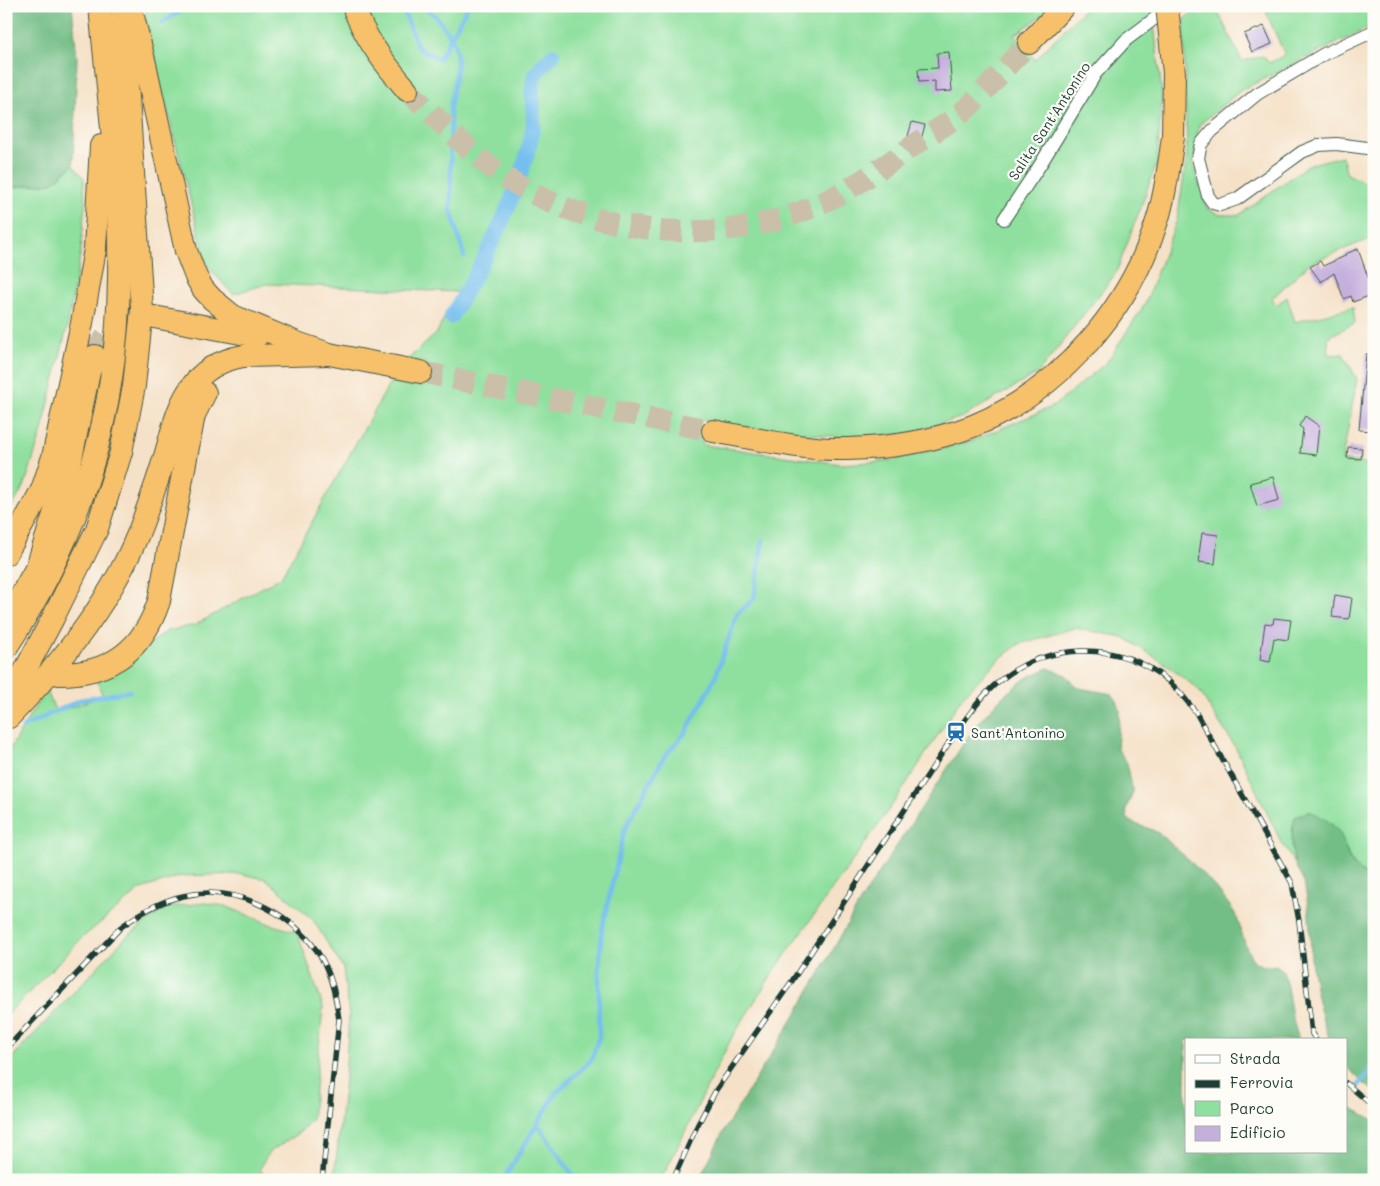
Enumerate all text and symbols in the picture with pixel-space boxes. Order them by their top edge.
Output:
street label: Salita Sant'Antonino [1004,58,1094,184]
station icon: Sant'Antonino [945,721,967,743]
place label: Sant'Antonino [971,723,1065,742]
legend [1185,1038,1348,1154]
text: Strada [1230,1048,1281,1068]
text: Ferrovia [1230,1072,1294,1092]
text: Parco [1230,1098,1274,1118]
text: Edificio [1230,1122,1286,1142]

